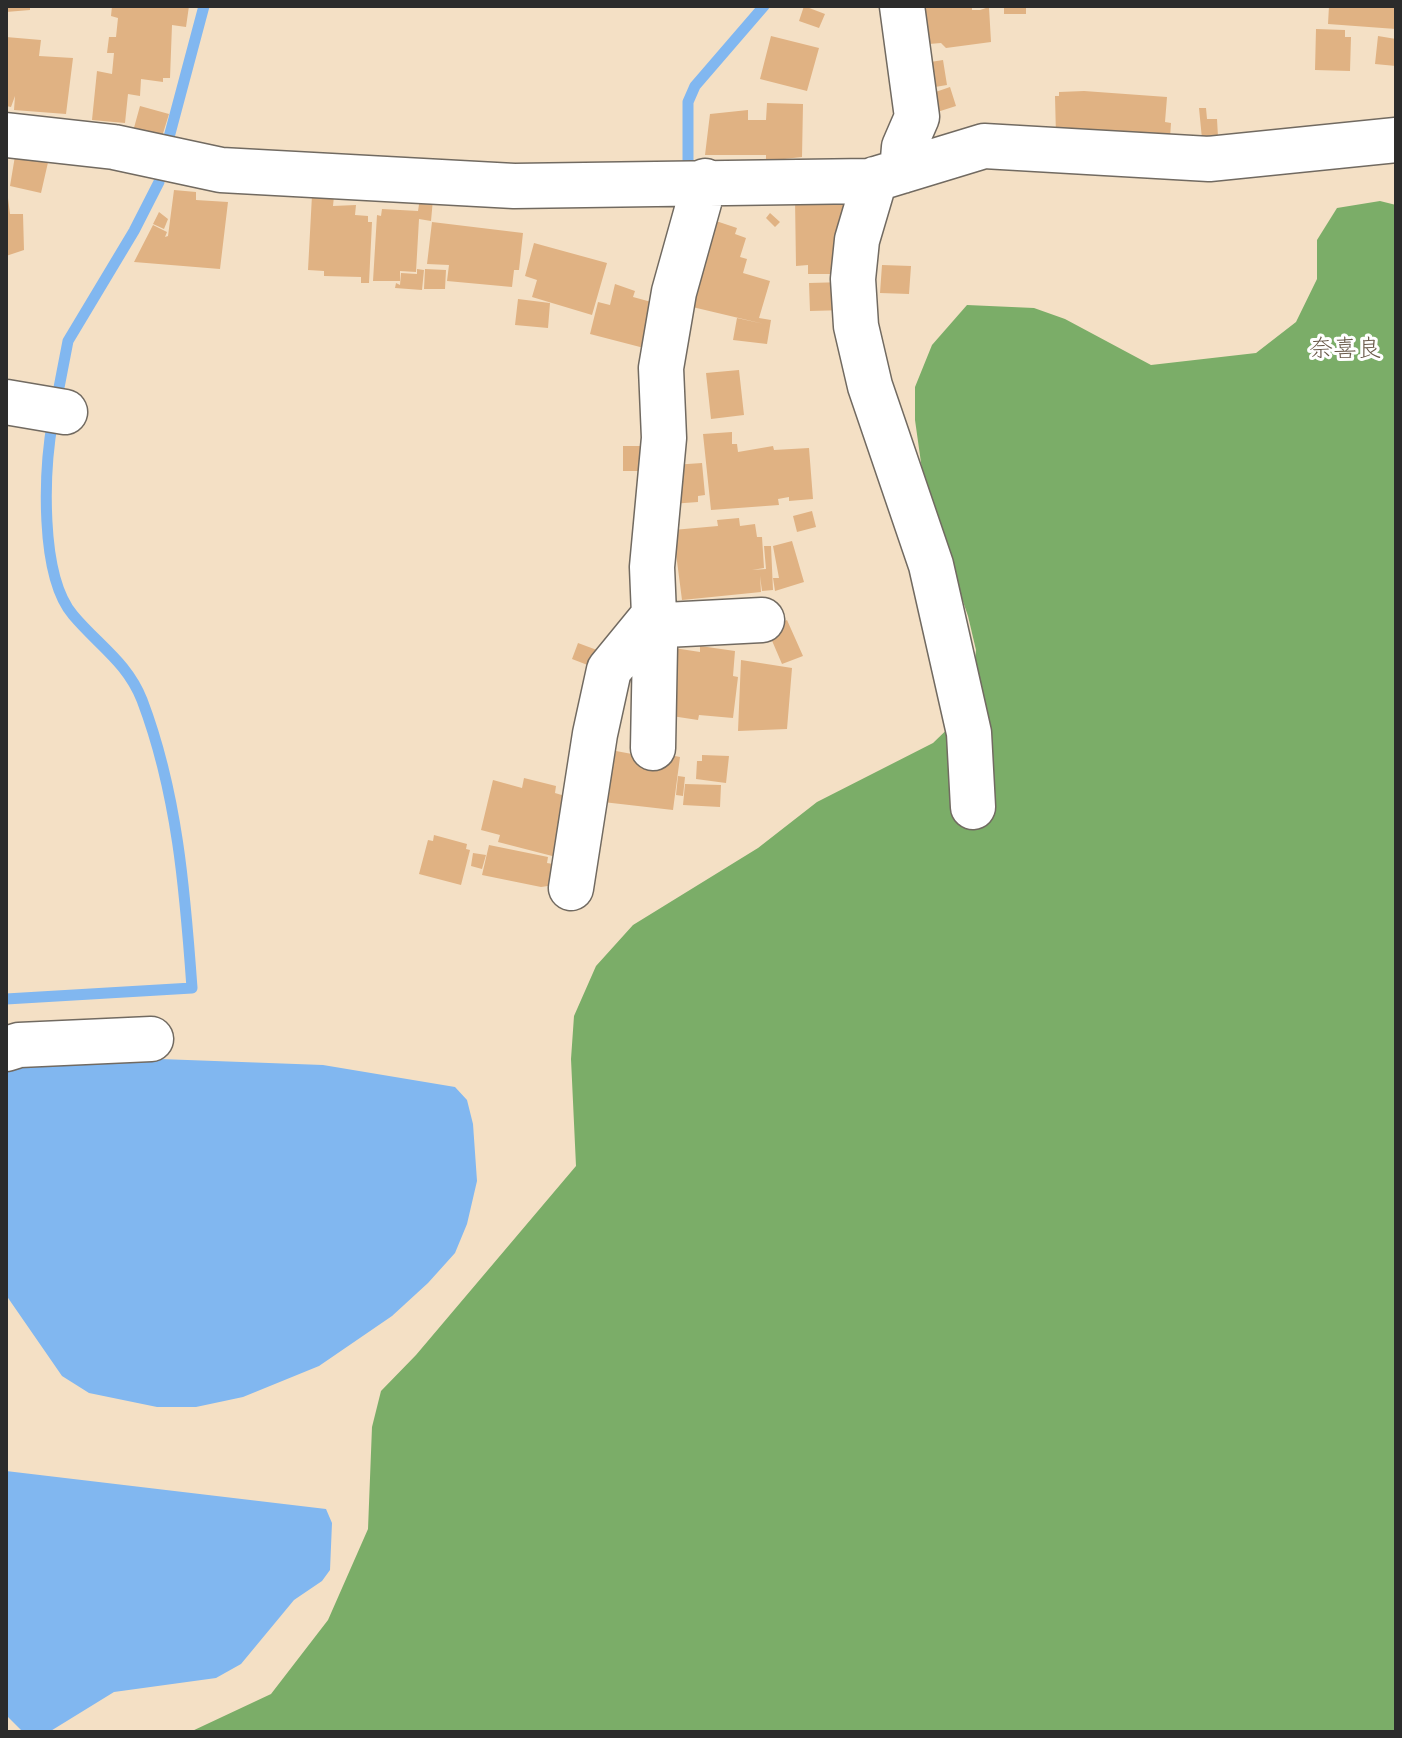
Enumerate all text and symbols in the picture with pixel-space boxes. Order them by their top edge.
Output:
district label: 奈喜良 [1309,336,1381,364]

